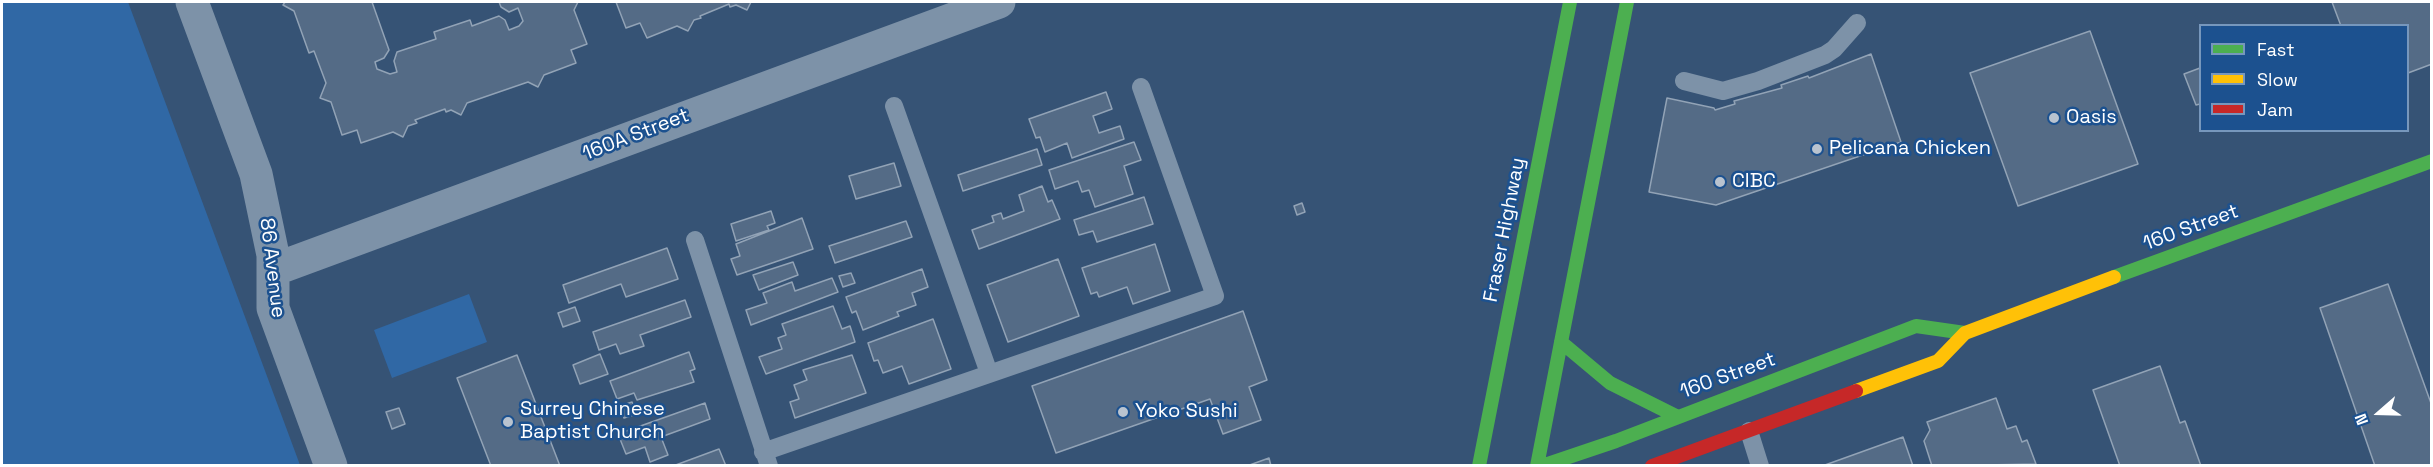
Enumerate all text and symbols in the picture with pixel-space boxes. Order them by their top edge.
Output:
legend [2199,24,2409,132]
text: Fast [2257,38,2294,61]
text: Slow [2257,68,2298,91]
text: Jam [2257,98,2293,121]
street label: 160A Street [579,104,693,166]
place label: Oasis [2066,106,2117,130]
marker: Oasis [2047,111,2061,125]
place label: Pelicana Chicken [1829,137,1991,161]
marker: Pelicana Chicken [1810,142,1824,156]
street label: Fraser Highway [1479,156,1531,304]
place label: CIBC [1732,170,1776,194]
marker: CIBC [1713,175,1727,189]
street label: 160 Street [2140,200,2242,256]
street label: 86 Avenue [254,217,290,319]
street label: 160 Street [1677,348,1779,404]
north arrow [2349,383,2409,443]
place label: Surrey Chinese Baptist Church [520,398,665,445]
place label: Yoko Sushi [1135,400,1238,424]
marker: Yoko Sushi [1116,405,1130,419]
text: N [2350,411,2373,428]
marker: Surrey Chinese Baptist Church [501,415,515,429]

